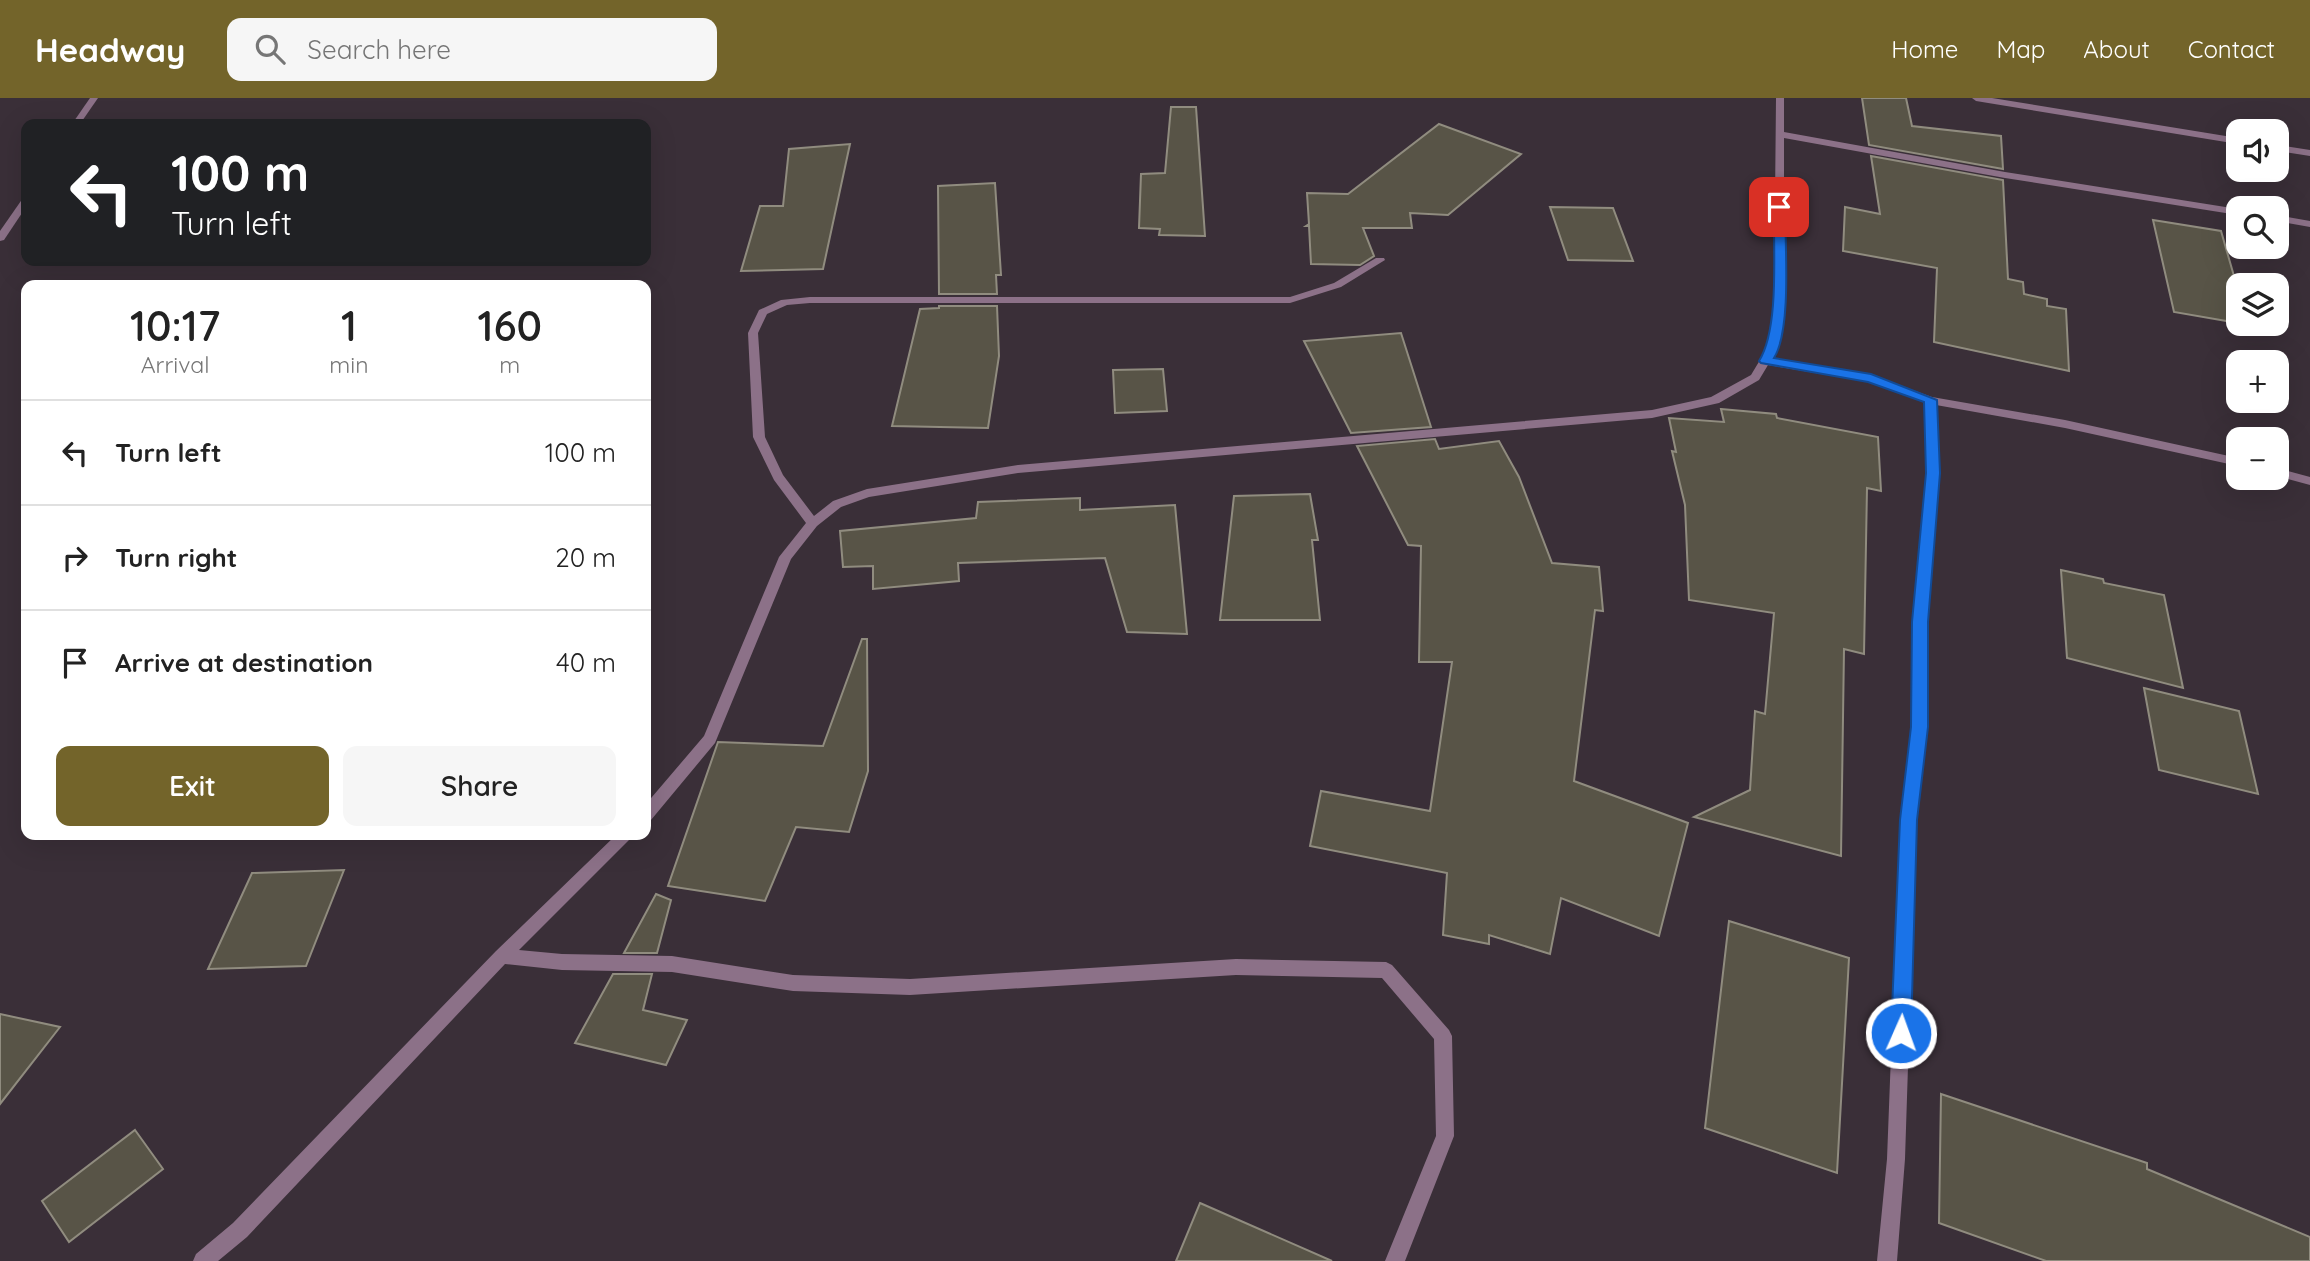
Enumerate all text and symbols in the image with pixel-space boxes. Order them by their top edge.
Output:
search box [227,18,717,81]
text: Headway [35,29,185,70]
icon: search [251,30,289,68]
text: Search here [307,33,451,66]
text: Home [1891,34,1958,64]
text: Map [1996,34,2045,64]
text: About [2083,34,2150,64]
text: Contact [2188,34,2275,64]
map controls [2226,119,2289,490]
button: sound [2226,119,2289,182]
text: 100 m [171,142,309,203]
icon: left [56,147,147,238]
pin [1749,177,1809,237]
icon: arrive [1760,188,1798,226]
button: search [2226,196,2289,259]
text: Turn left [171,203,292,243]
button: layers [2226,273,2289,336]
text: 10:17 [130,299,220,352]
text: 1 [341,299,357,352]
text: 160 [477,299,542,352]
text: Arrival [141,350,210,379]
text: min [329,350,369,379]
text: m [499,350,520,379]
button: + [2226,350,2289,413]
button: − [2226,427,2289,490]
icon: left [56,434,94,472]
text: Turn left [115,436,222,469]
text: 100 m [545,436,616,469]
icon: right [56,539,94,577]
text: Turn right [115,541,237,574]
text: 20 m [555,541,616,574]
icon: arrive [56,644,94,682]
text: Arrive at destination [115,646,373,679]
text: 40 m [556,646,616,679]
button: Exit [56,746,329,826]
button: Share [343,746,616,826]
position arrow [1864,996,1938,1070]

